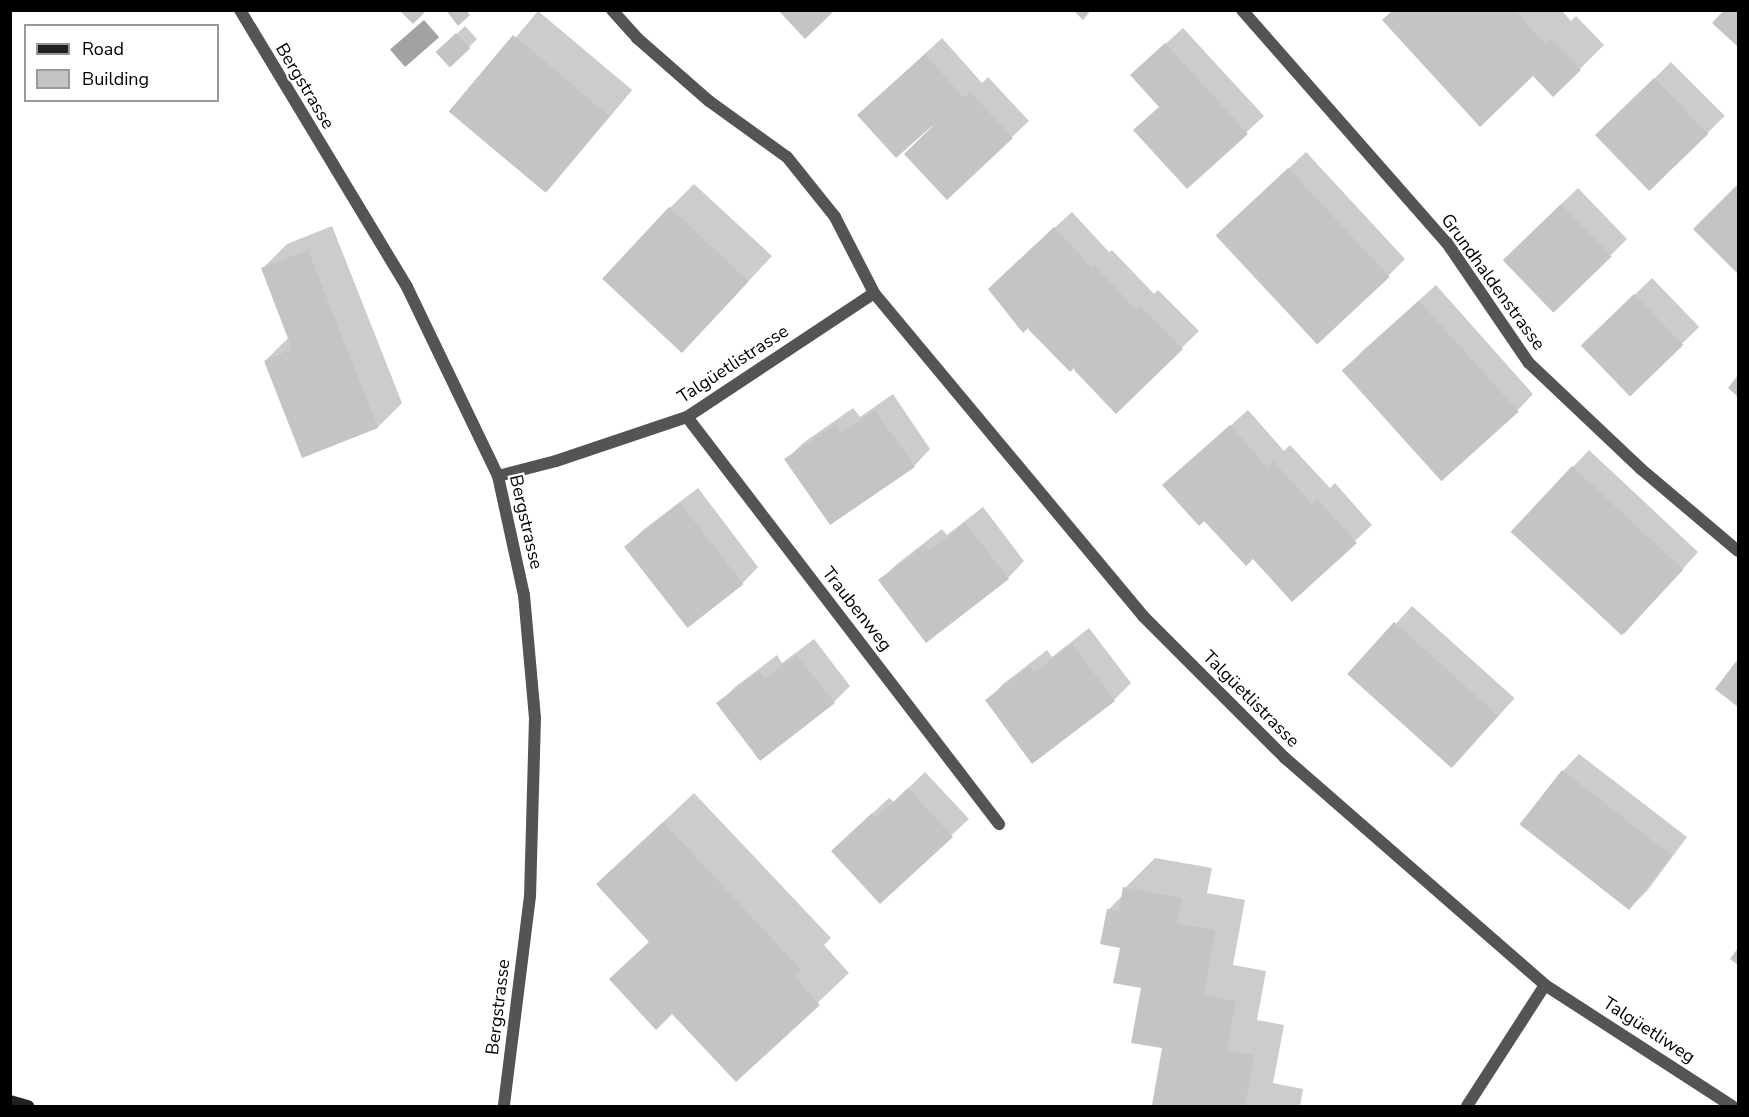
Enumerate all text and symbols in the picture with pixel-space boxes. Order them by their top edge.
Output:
legend [24,24,219,102]
text: Road [82,37,124,61]
street label: Bergstrasse [271,39,339,133]
text: Building [82,67,149,91]
street label: Grundhaldenstrasse [1436,210,1550,354]
street label: Talgüetlistrasse [673,320,793,408]
street label: Bergstrasse [505,473,547,571]
street label: Traubenweg [817,563,897,655]
street label: Talgüetlistrasse [1198,646,1304,752]
street label: Bergstrasse [481,958,515,1056]
street label: Talgüetliweg [1599,992,1699,1068]

